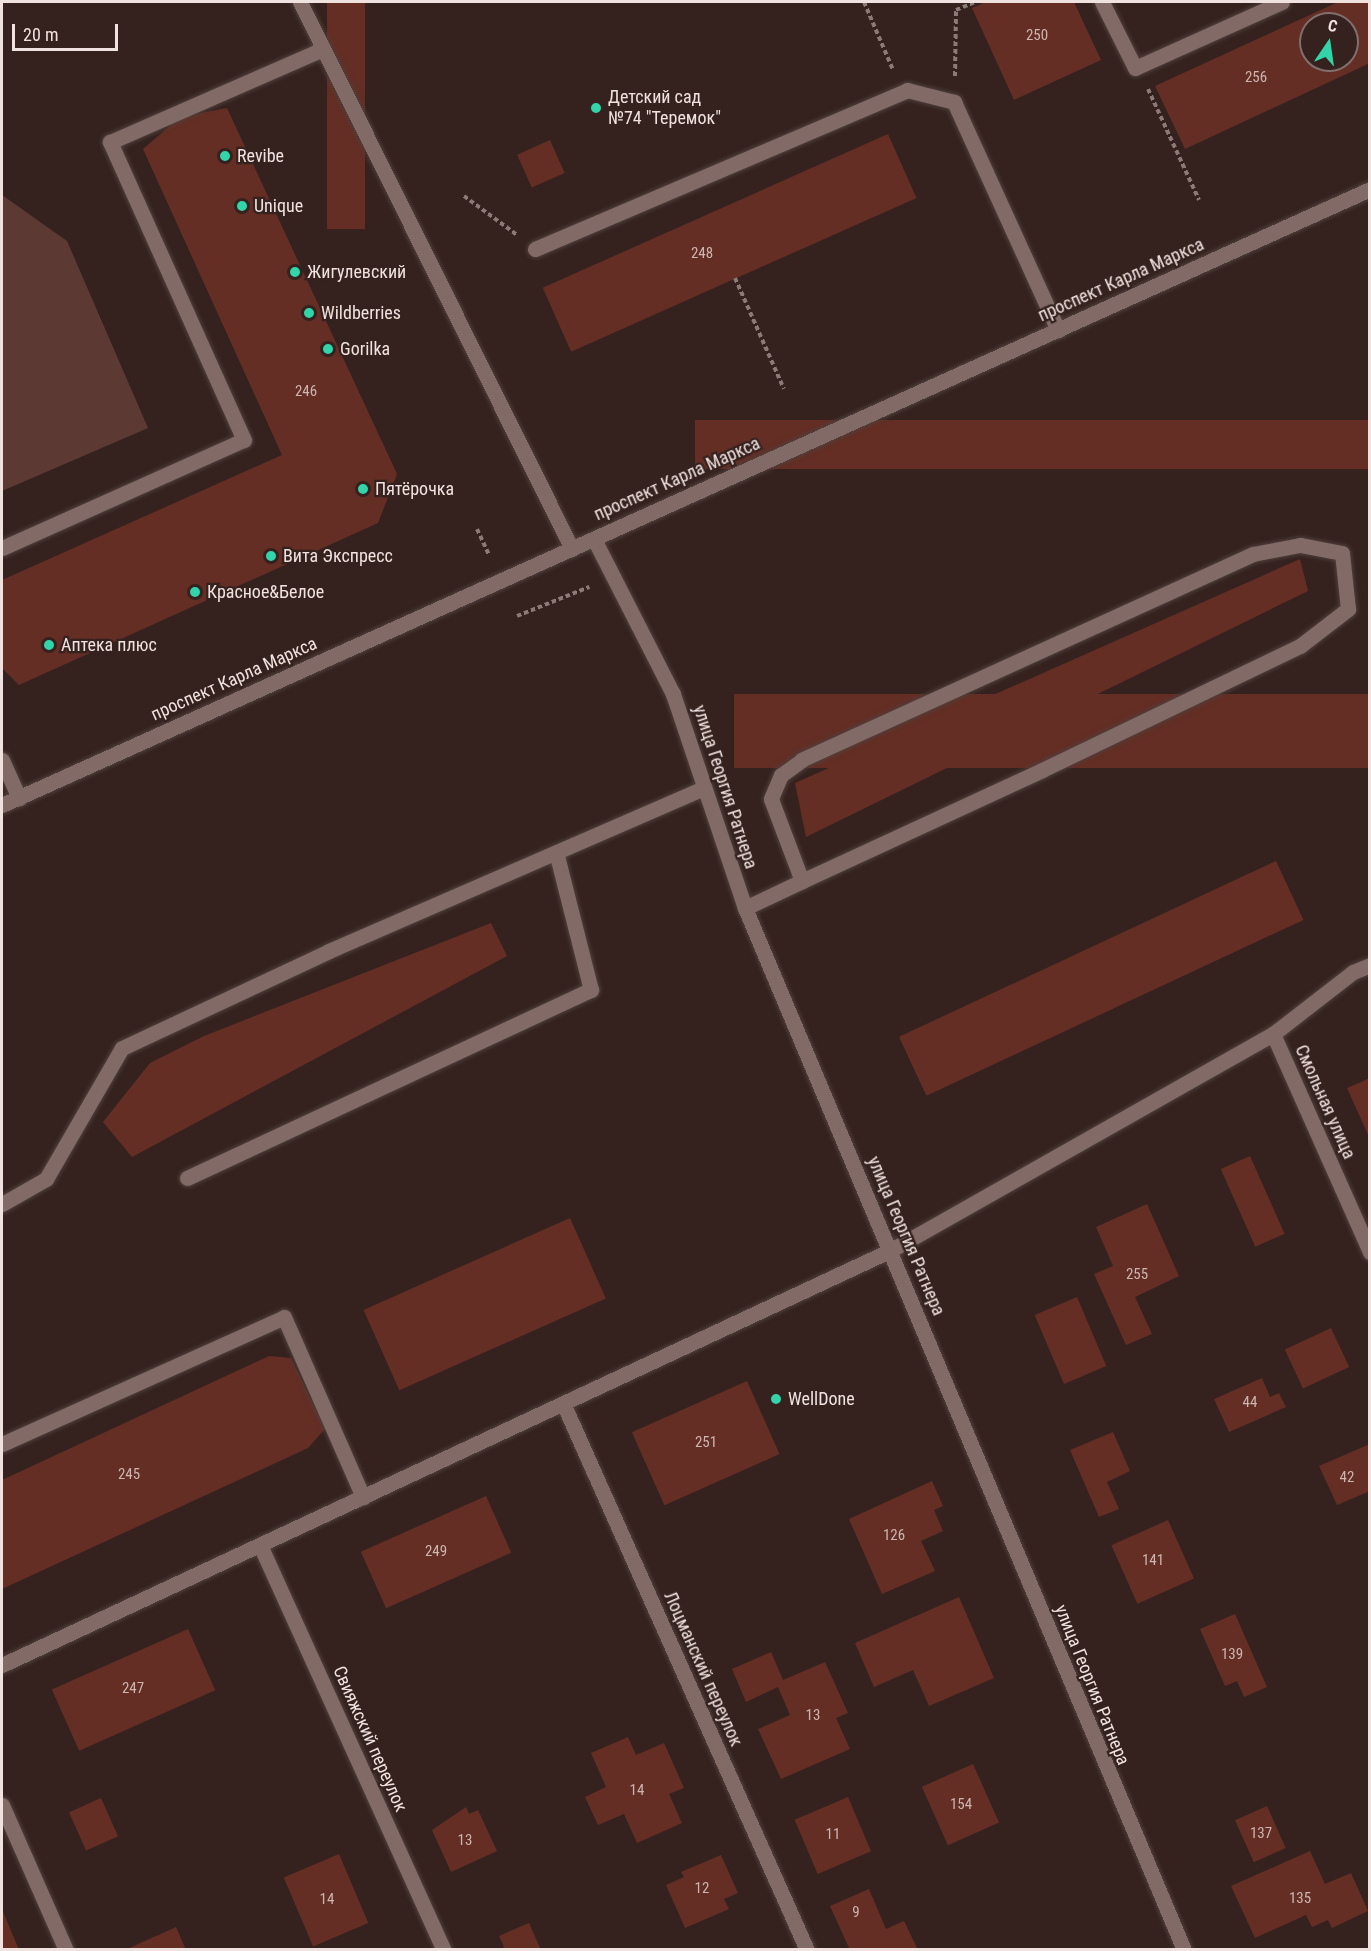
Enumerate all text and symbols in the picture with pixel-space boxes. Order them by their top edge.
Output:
scale bar [15,12,122,50]
north arrow [1299,12,1359,72]
text: С [1326,16,1339,36]
text: 20 m [23,24,58,45]
house number: 250 [1026,27,1048,45]
house number: 256 [1245,69,1267,87]
place label: Детский сад №74 "Теремок" [608,87,721,130]
marker: Детский сад №74 "Теремок" [589,101,603,115]
place label: Revibe [237,145,284,167]
marker: Revibe [218,149,232,163]
place label: Unique [254,195,303,217]
marker: Unique [235,199,249,213]
street label: проспект Карла Маркса [1035,234,1207,326]
house number: 248 [691,245,713,263]
place label: Жигулевский [307,261,406,283]
marker: Жигулевский [288,265,302,279]
place label: Wildberries [321,302,401,324]
marker: Wildberries [302,306,316,320]
place label: Gorilka [340,338,390,360]
marker: Gorilka [321,342,335,356]
house number: 246 [295,383,317,401]
street label: проспект Карла Маркса [591,433,763,525]
place label: Пятёрочка [375,478,454,500]
marker: Пятёрочка [356,482,370,496]
place label: Вита Экспресс [283,545,393,567]
marker: Вита Экспресс [264,549,278,563]
place label: Красное&Белое [207,581,324,603]
marker: Красное&Белое [188,585,202,599]
street label: проспект Карла Маркса [148,633,320,725]
place label: Аптека плюс [61,634,157,656]
marker: Аптека плюс [42,638,56,652]
street label: улица Георгия Ратнера [688,702,762,872]
street label: Смольная улица [1290,1042,1360,1162]
street label: улица Георгия Ратнера [863,1153,949,1319]
house number: 255 [1126,1266,1148,1284]
place label: WellDone [788,1388,855,1410]
marker: WellDone [769,1392,783,1406]
house number: 44 [1243,1394,1257,1412]
house number: 251 [695,1434,717,1452]
house number: 245 [118,1466,140,1484]
house number: 42 [1340,1469,1354,1487]
house number: 126 [883,1527,905,1545]
house number: 249 [425,1543,447,1561]
house number: 141 [1142,1552,1164,1570]
street label: Лоцманский переулок [659,1588,747,1750]
street label: улица Георгия Ратнера [1050,1602,1134,1768]
house number: 139 [1221,1646,1243,1664]
street label: Свияжский переулок [328,1663,412,1815]
house number: 247 [122,1680,144,1698]
house number: 13 [806,1707,820,1725]
house number: 14 [630,1782,644,1800]
house number: 154 [950,1796,972,1814]
house number: 137 [1250,1825,1272,1843]
house number: 11 [826,1826,840,1844]
house number: 13 [458,1832,472,1850]
house number: 12 [695,1880,709,1898]
house number: 135 [1289,1890,1311,1908]
house number: 14 [320,1891,334,1909]
house number: 9 [852,1904,860,1922]

